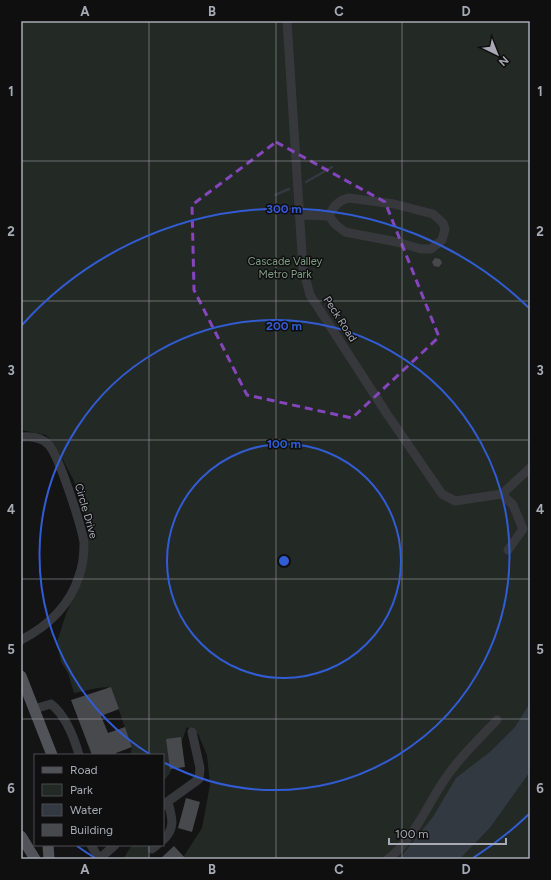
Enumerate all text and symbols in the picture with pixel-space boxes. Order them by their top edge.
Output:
text: A [80,4,90,19]
text: B [208,4,216,19]
text: C [334,4,344,19]
text: D [461,4,471,19]
north arrow [477,34,517,74]
text: N [496,53,511,69]
text: 1 [8,84,14,99]
text: 1 [537,84,543,99]
text: 300 m [266,202,302,216]
text: 2 [7,224,15,239]
text: 2 [536,224,544,239]
park label: Cascade Valley Metro Park [248,255,323,281]
street label: Peck Road [320,294,360,344]
text: 200 m [266,319,302,333]
text: 3 [7,363,15,378]
text: 3 [536,363,544,378]
text: 100 m [267,437,301,451]
street label: Circle Drive [72,482,100,540]
text: 4 [7,502,15,517]
text: 4 [536,502,544,517]
centre of rings [277,554,291,568]
text: 5 [7,642,15,657]
text: 5 [536,642,544,657]
legend [34,754,164,846]
text: Road [70,763,98,777]
text: 6 [7,781,15,796]
text: 6 [536,781,544,796]
text: Park [70,783,93,797]
text: Water [70,803,102,817]
scale bar [389,820,506,846]
text: Building [70,823,113,837]
text: 100 m [395,827,429,841]
text: A [80,862,90,877]
text: B [208,862,216,877]
text: C [334,862,344,877]
text: D [461,862,471,877]

